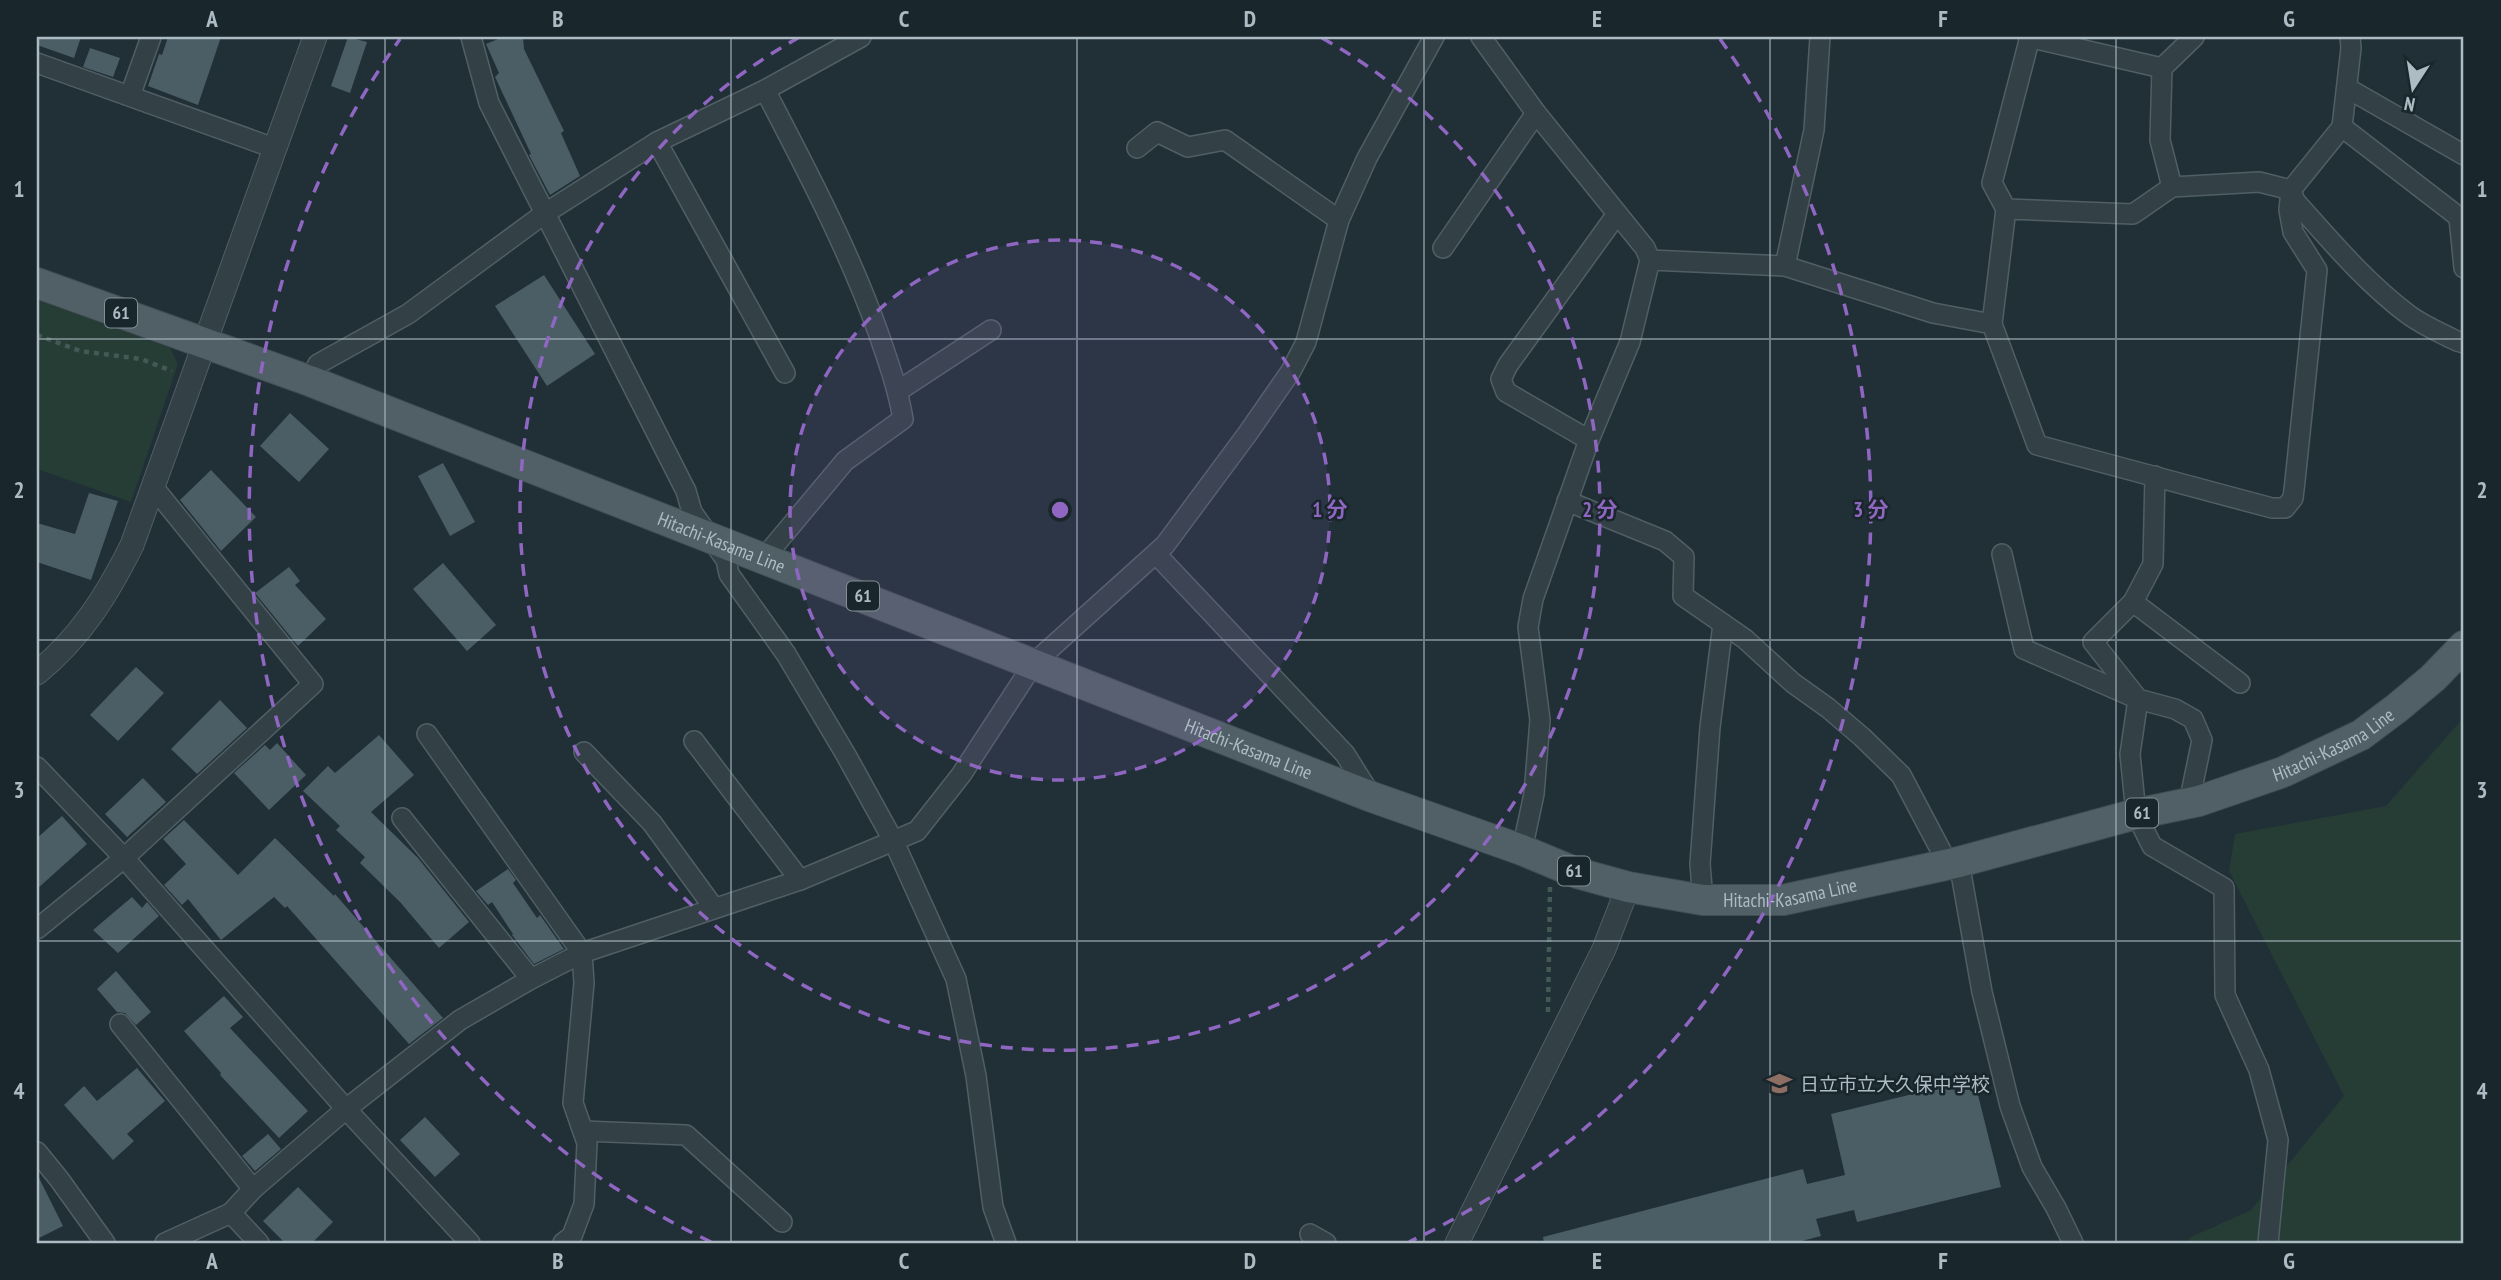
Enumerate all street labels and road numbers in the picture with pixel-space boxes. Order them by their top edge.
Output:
road number: 61 [105,298,137,328]
street label: Hitachi-Kasama Line [654,506,789,578]
road number: 61 [847,582,879,610]
street label: Hitachi-Kasama Line [2269,702,2399,787]
street label: Hitachi-Kasama Line [1181,713,1316,784]
road number: 61 [2126,798,2158,828]
road number: 61 [1558,856,1590,886]
street label: Hitachi-Kasama Line [1723,872,1859,912]

